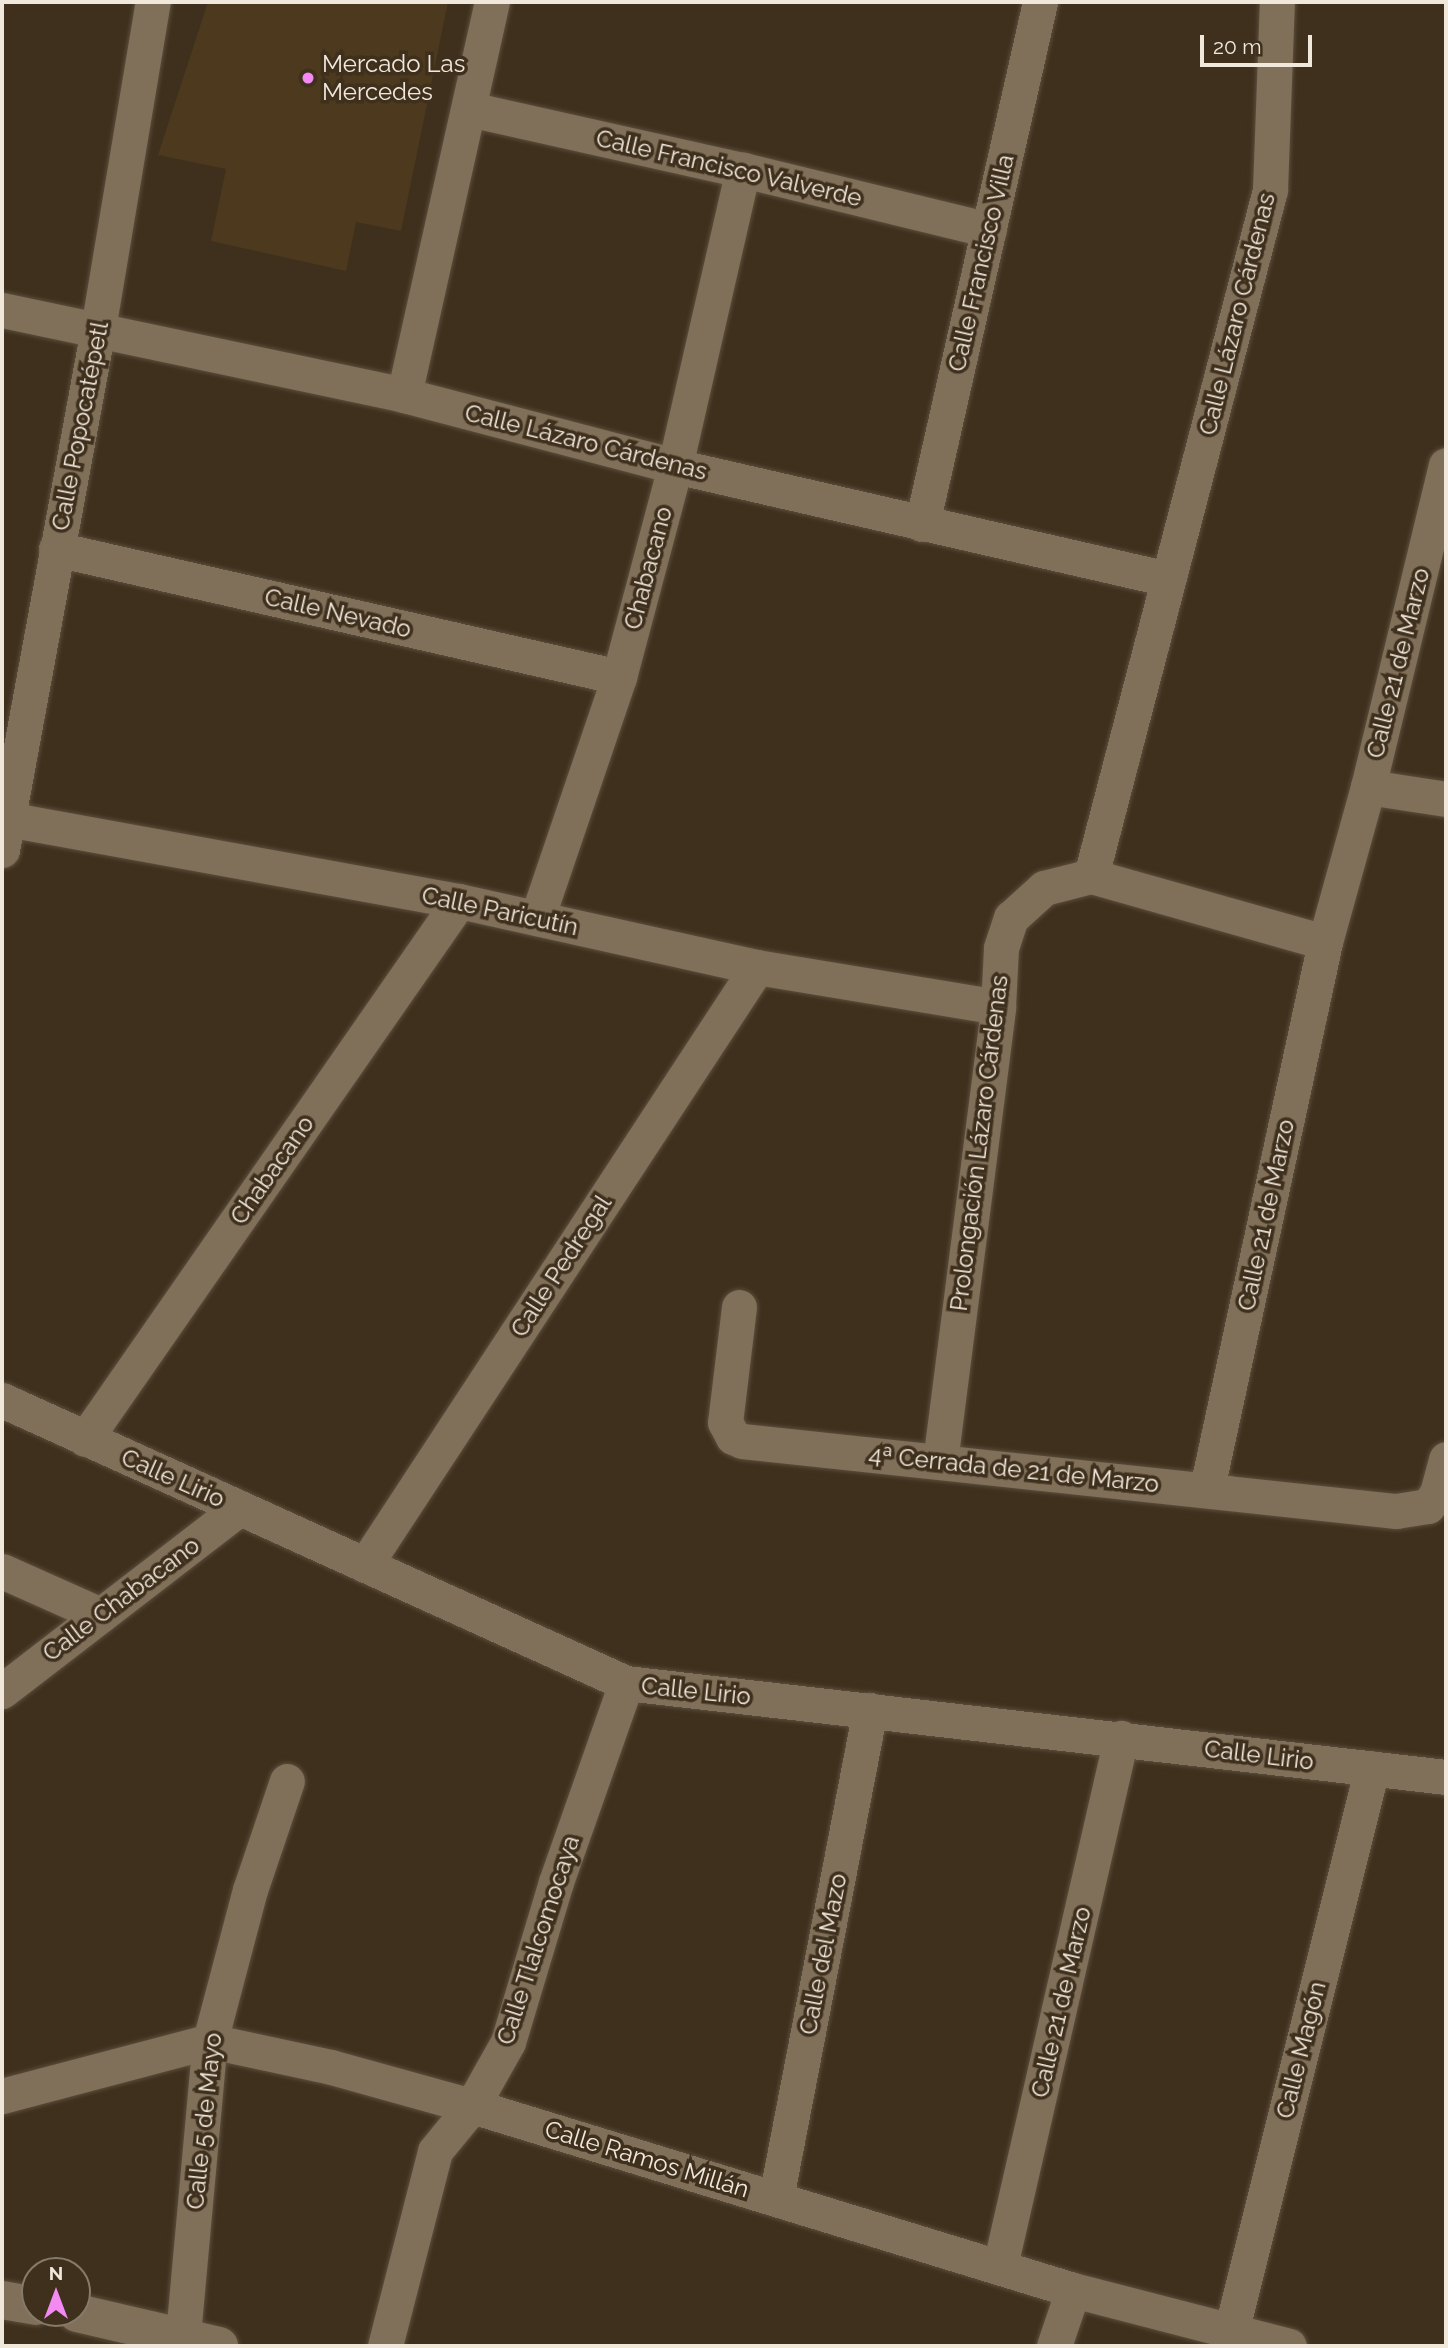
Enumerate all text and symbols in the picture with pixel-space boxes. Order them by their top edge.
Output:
scale bar [1203,21,1315,65]
text: 20 m [1213,34,1261,59]
place label: Mercado Las Mercedes [322,50,465,106]
marker: Mercado Las Mercedes [300,70,316,86]
street label: Calle Francisco Valverde [593,123,865,213]
street label: Calle Francisco Villa [942,151,1020,375]
street label: Calle Lázaro Cárdenas [1193,190,1281,438]
street label: Calle Popocatépetl [46,319,114,533]
street label: Calle Lázaro Cárdenas [462,398,710,486]
street label: Chabacano [618,503,678,633]
street label: Calle 21 de Marzo [1360,565,1436,761]
street label: Calle Nevado [262,582,414,644]
street label: Calle Paricutín [419,880,581,942]
street label: Prolongación Lázaro Cárdenas [944,973,1014,1313]
street label: Chabacano [224,1110,320,1230]
street label: Calle 21 de Marzo [1232,1117,1300,1313]
street label: Calle Pedregal [505,1190,617,1342]
street label: 4ª Cerrada de 21 de Marzo [867,1439,1161,1499]
street label: Calle Lirio [117,1442,229,1514]
street label: Calle Chabacano [37,1531,205,1667]
street label: Calle Lirio [640,1671,752,1711]
street label: Calle Lirio [1203,1734,1315,1776]
street label: Calle Tlalcomocaya [490,1831,586,2049]
street label: Calle del Mazo [793,1871,853,2037]
street label: Calle 21 de Marzo [1025,1904,1097,2100]
street label: Calle Magón [1270,1979,1332,2121]
street label: Calle 5 de Mayo [180,2031,228,2211]
street label: Calle Ramos Millán [542,2114,752,2204]
north arrow [21,2257,91,2327]
text: N [49,2262,63,2284]

